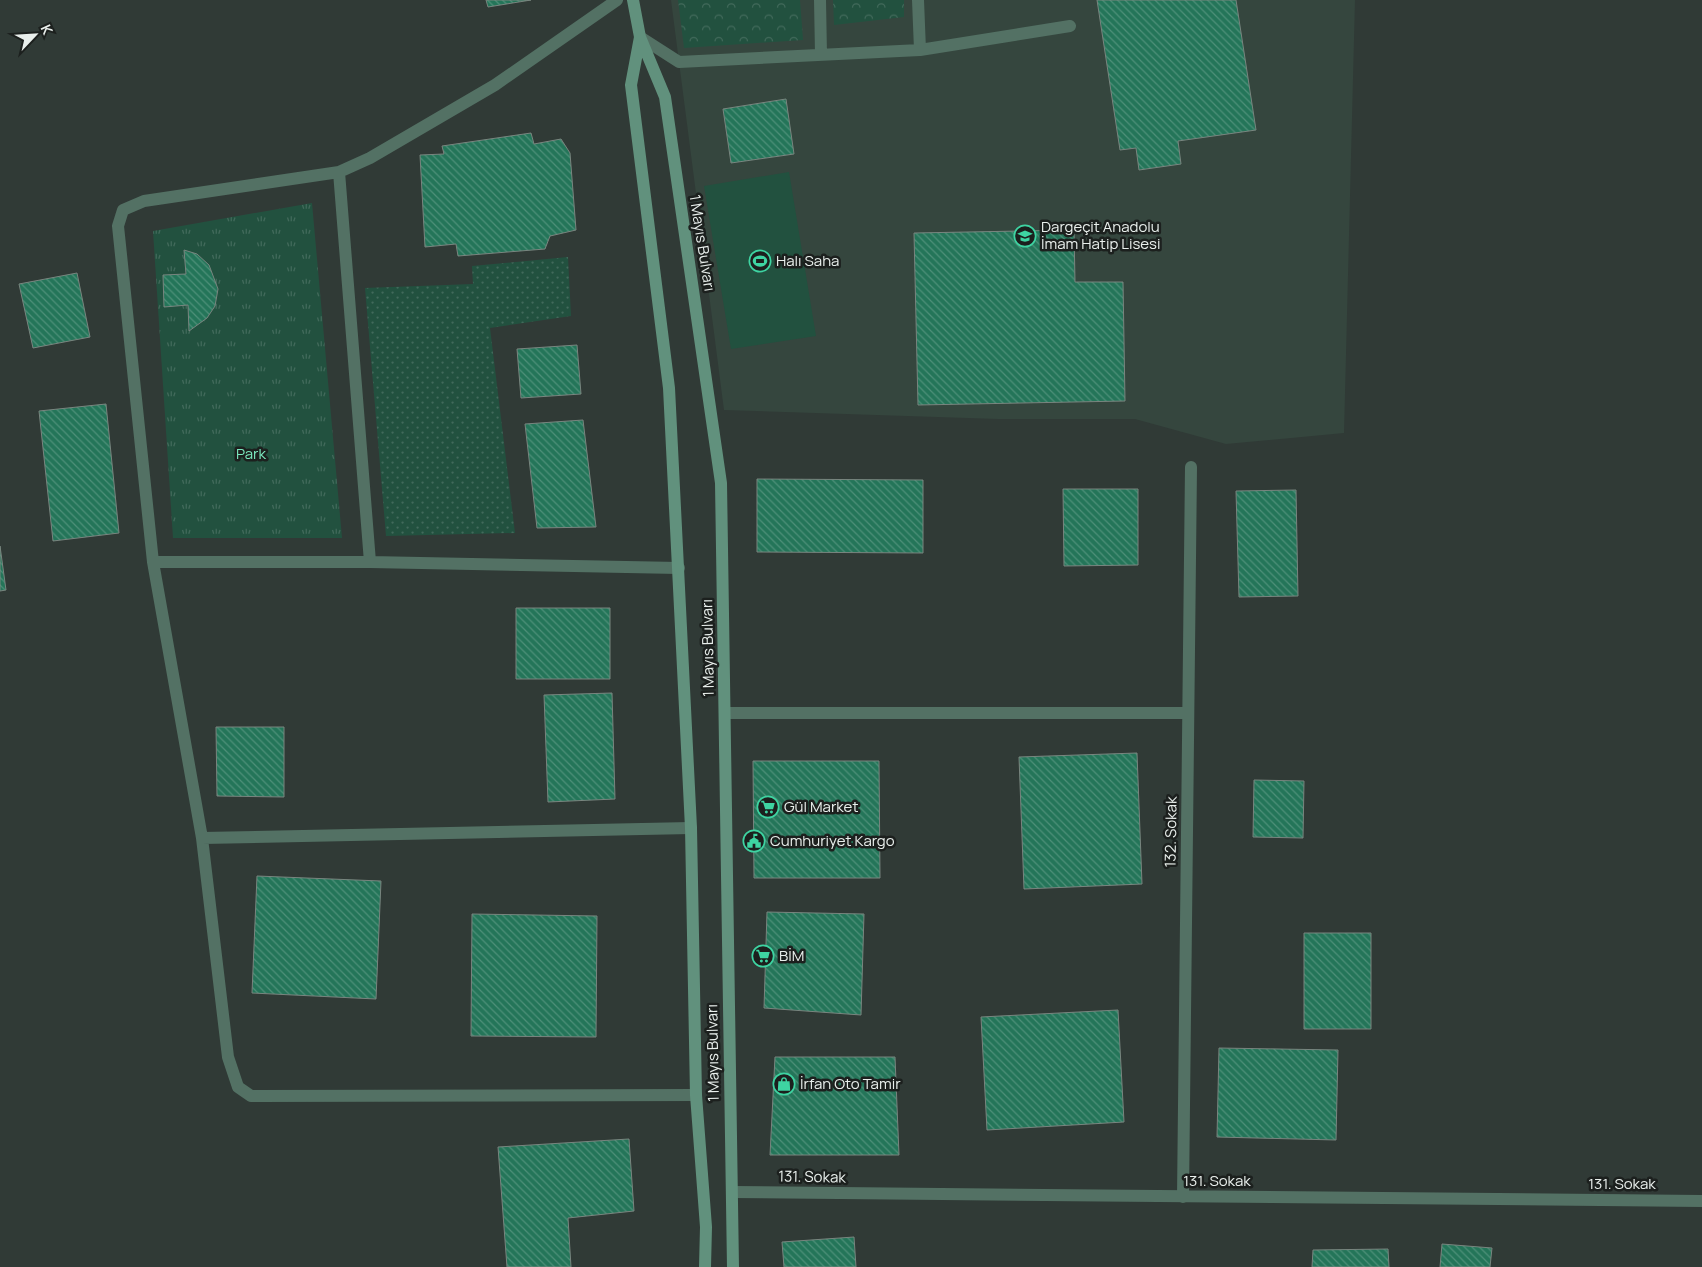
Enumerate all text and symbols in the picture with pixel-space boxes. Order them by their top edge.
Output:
north arrow [10,10,60,60]
text: K [37,21,58,38]
street label: 1 Mayıs Bulvarı [684,193,721,293]
place label: Dargeçit Anadolu İmam Hatip Lisesi [1041,216,1160,254]
school or university icon: Dargeçit Anadolu İmam Hatip Lisesi [1013,224,1037,248]
sports icon: Halı Saha [748,249,772,273]
place label: Halı Saha [776,250,839,271]
park label: Park [236,443,267,464]
street label: 1 Mayıs Bulvarı [696,599,719,697]
supermarket icon: Gül Market [756,795,780,819]
place label: Gül Market [784,796,858,817]
street label: 132. Sokak [1159,796,1182,868]
public building icon: Cumhuriyet Kargo [742,829,766,853]
place label: Cumhuriyet Kargo [770,830,895,851]
supermarket icon: BİM [751,944,775,968]
place label: BİM [779,945,804,966]
street label: 1 Mayıs Bulvarı [701,1004,724,1102]
shop icon: İrfan Oto Tamir [772,1072,796,1096]
place label: İrfan Oto Tamir [800,1073,901,1094]
street label: 131. Sokak [778,1165,847,1188]
street label: 131. Sokak [1183,1170,1251,1191]
street label: 131. Sokak [1588,1173,1656,1194]

